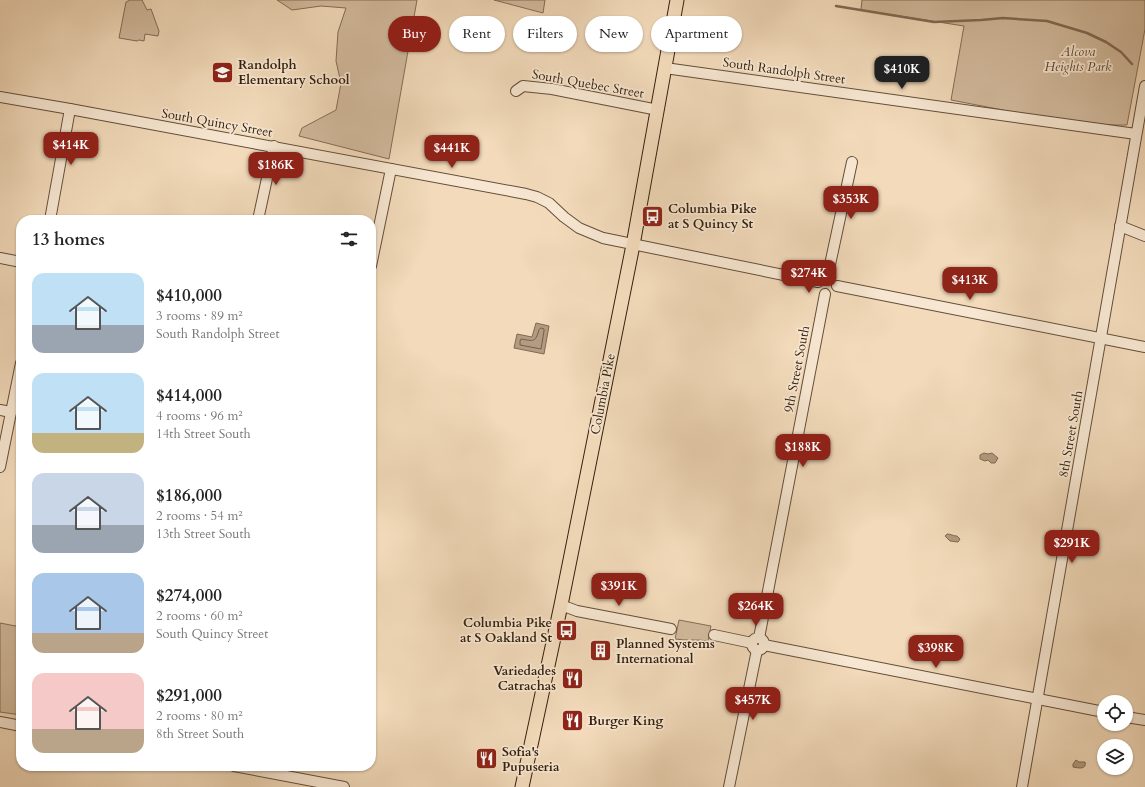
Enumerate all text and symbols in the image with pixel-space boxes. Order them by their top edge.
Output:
chip: Buy [388,16,441,52]
chip: Rent [449,16,505,52]
chip: Filters [513,16,577,52]
chip: New [585,16,643,52]
chip: Apartment [651,16,742,52]
park label: Alcova Heights Park [1045,43,1112,76]
street label: South Randolph Street [722,53,846,89]
place label: Randolph Elementary School [238,56,350,89]
pin: $410K [874,56,930,90]
school or university icon: Randolph Elementary School [209,59,235,85]
text: $410K [883,60,921,78]
street label: South Quebec Street [531,65,645,103]
street label: South Quincy Street [160,104,274,142]
pin: $414K [43,132,99,166]
pin: $441K [424,135,480,169]
text: $414K [52,136,90,154]
text: $441K [433,139,471,157]
pin: $186K [248,152,304,186]
text: $186K [257,156,295,174]
pin: $353K [823,186,879,220]
text: $353K [832,190,870,208]
place label: Columbia Pike at S Quincy St [668,200,757,233]
bus stop icon: Columbia Pike at S Quincy St [639,203,665,229]
text: 13 homes [32,228,105,251]
icon: filters [338,228,360,250]
pin: $274K [781,260,837,294]
text: $274K [790,264,828,282]
pin: $413K [942,267,998,301]
text: $413K [951,271,989,289]
text: $410,000 [156,284,222,307]
icon: home [64,289,112,337]
text: 3 rooms · 89 m² [156,307,243,325]
street label: 9th Street South [780,324,814,414]
text: South Randolph Street [156,325,280,343]
street label: Columbia Pike [586,352,620,436]
text: $414,000 [156,384,222,407]
icon: home [64,389,112,437]
street label: 8th Street South [1054,389,1088,479]
text: 4 rooms · 96 m² [156,407,243,425]
text: 14th Street South [156,425,251,443]
pin: $188K [775,434,831,468]
text: $188K [784,438,822,456]
text: $186,000 [156,484,222,507]
icon: home [64,489,112,537]
text: 2 rooms · 54 m² [156,507,243,525]
text: 13th Street South [156,525,251,543]
pin: $291K [1044,530,1100,564]
text: $291K [1053,534,1091,552]
pin: $391K [591,573,647,607]
text: $391K [600,577,638,595]
text: $274,000 [156,584,222,607]
icon: home [64,589,112,637]
pin: $264K [728,593,784,627]
text: $264K [737,597,775,615]
text: 2 rooms · 60 m² [156,607,243,625]
place label: Columbia Pike at S Oakland St [460,614,552,647]
bus stop icon: Columbia Pike at S Oakland St [554,617,580,643]
text: South Quincy Street [156,625,268,643]
place label: Planned Systems International [616,635,715,668]
pin: $398K [908,635,964,669]
building icon: Planned Systems International [587,638,613,664]
text: $398K [917,639,955,657]
place label: Variedades Catrachas [493,662,556,695]
restaurant icon: Variedades Catrachas [559,665,585,691]
text: $291,000 [156,684,222,707]
pin: $457K [725,687,781,721]
icon: home [64,689,112,737]
text: $457K [734,691,772,709]
map controls [1097,695,1133,775]
button: locate [1097,695,1133,731]
text: 2 rooms · 80 m² [156,707,243,725]
restaurant icon: Burger King [559,708,585,734]
place label: Burger King [588,712,663,730]
text: 8th Street South [156,725,244,743]
button: layers [1097,739,1133,775]
place label: Sofia's Pupuseria [502,743,560,776]
restaurant icon: Sofia's Pupuseria [474,746,500,772]

